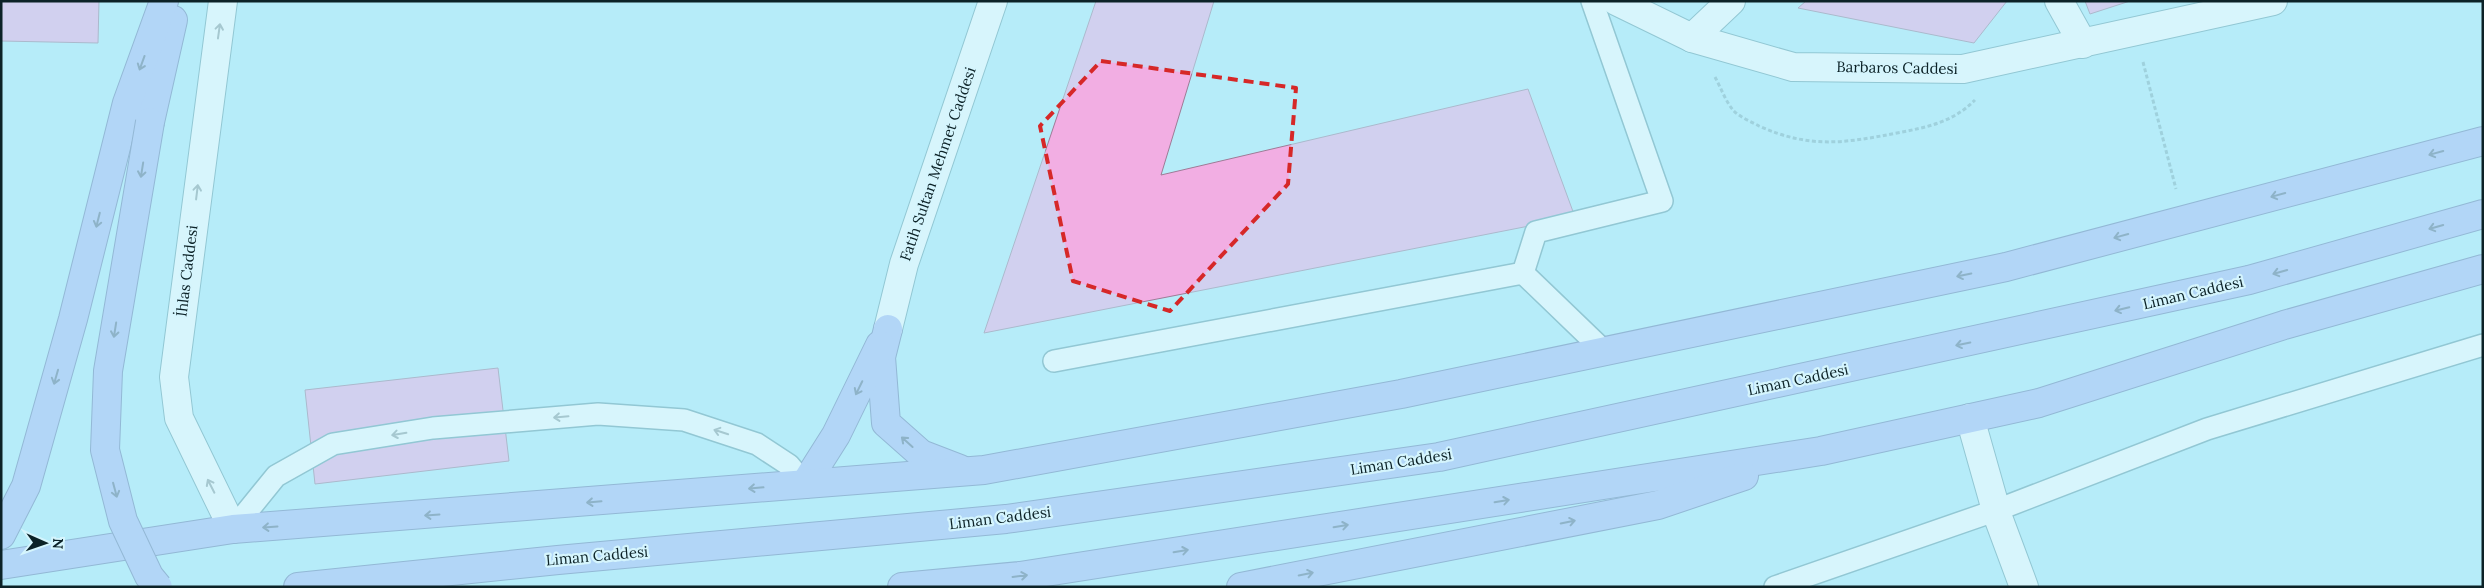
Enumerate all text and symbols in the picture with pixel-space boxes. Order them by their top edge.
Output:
one-way arrow [214,24,224,40]
one-way arrow [136,56,145,71]
street label: Barbaros Caddesi [1836,57,1958,78]
street label: Fatih Sultan Mehmet Caddesi [895,64,980,263]
one-way arrow [2428,149,2444,159]
one-way arrow [137,161,147,177]
one-way arrow [192,185,202,201]
one-way arrow [2271,190,2287,200]
one-way arrow [92,211,102,227]
one-way arrow [2428,223,2444,233]
street label: İhlas Caddesi [171,224,202,318]
one-way arrow [2114,232,2130,241]
one-way arrow [2272,267,2288,277]
one-way arrow [1956,271,1972,281]
street label: Liman Caddesi [2141,272,2245,313]
one-way arrow [2114,305,2130,314]
one-way arrow [110,322,120,338]
one-way arrow [1955,340,1971,350]
street label: Liman Caddesi [1746,360,1850,399]
one-way arrow [51,368,61,384]
one-way arrow [853,380,863,395]
one-way arrow [553,412,569,422]
one-way arrow [713,427,729,436]
one-way arrow [391,429,407,439]
one-way arrow [901,436,914,448]
street label: Liman Caddesi [1349,444,1453,479]
one-way arrow [206,479,215,494]
one-way arrow [111,482,121,498]
one-way arrow [749,484,765,493]
one-way arrow [1494,495,1510,505]
one-way arrow [587,497,603,507]
street label: Liman Caddesi [948,502,1052,533]
one-way arrow [425,510,441,519]
one-way arrow [1560,517,1576,527]
north arrow [20,518,70,568]
one-way arrow [1333,521,1349,531]
one-way arrow [263,522,279,531]
text: N [49,538,67,549]
street label: Liman Caddesi [545,542,649,569]
one-way arrow [1173,546,1189,556]
one-way arrow [1297,569,1313,578]
one-way arrow [1012,571,1028,581]

